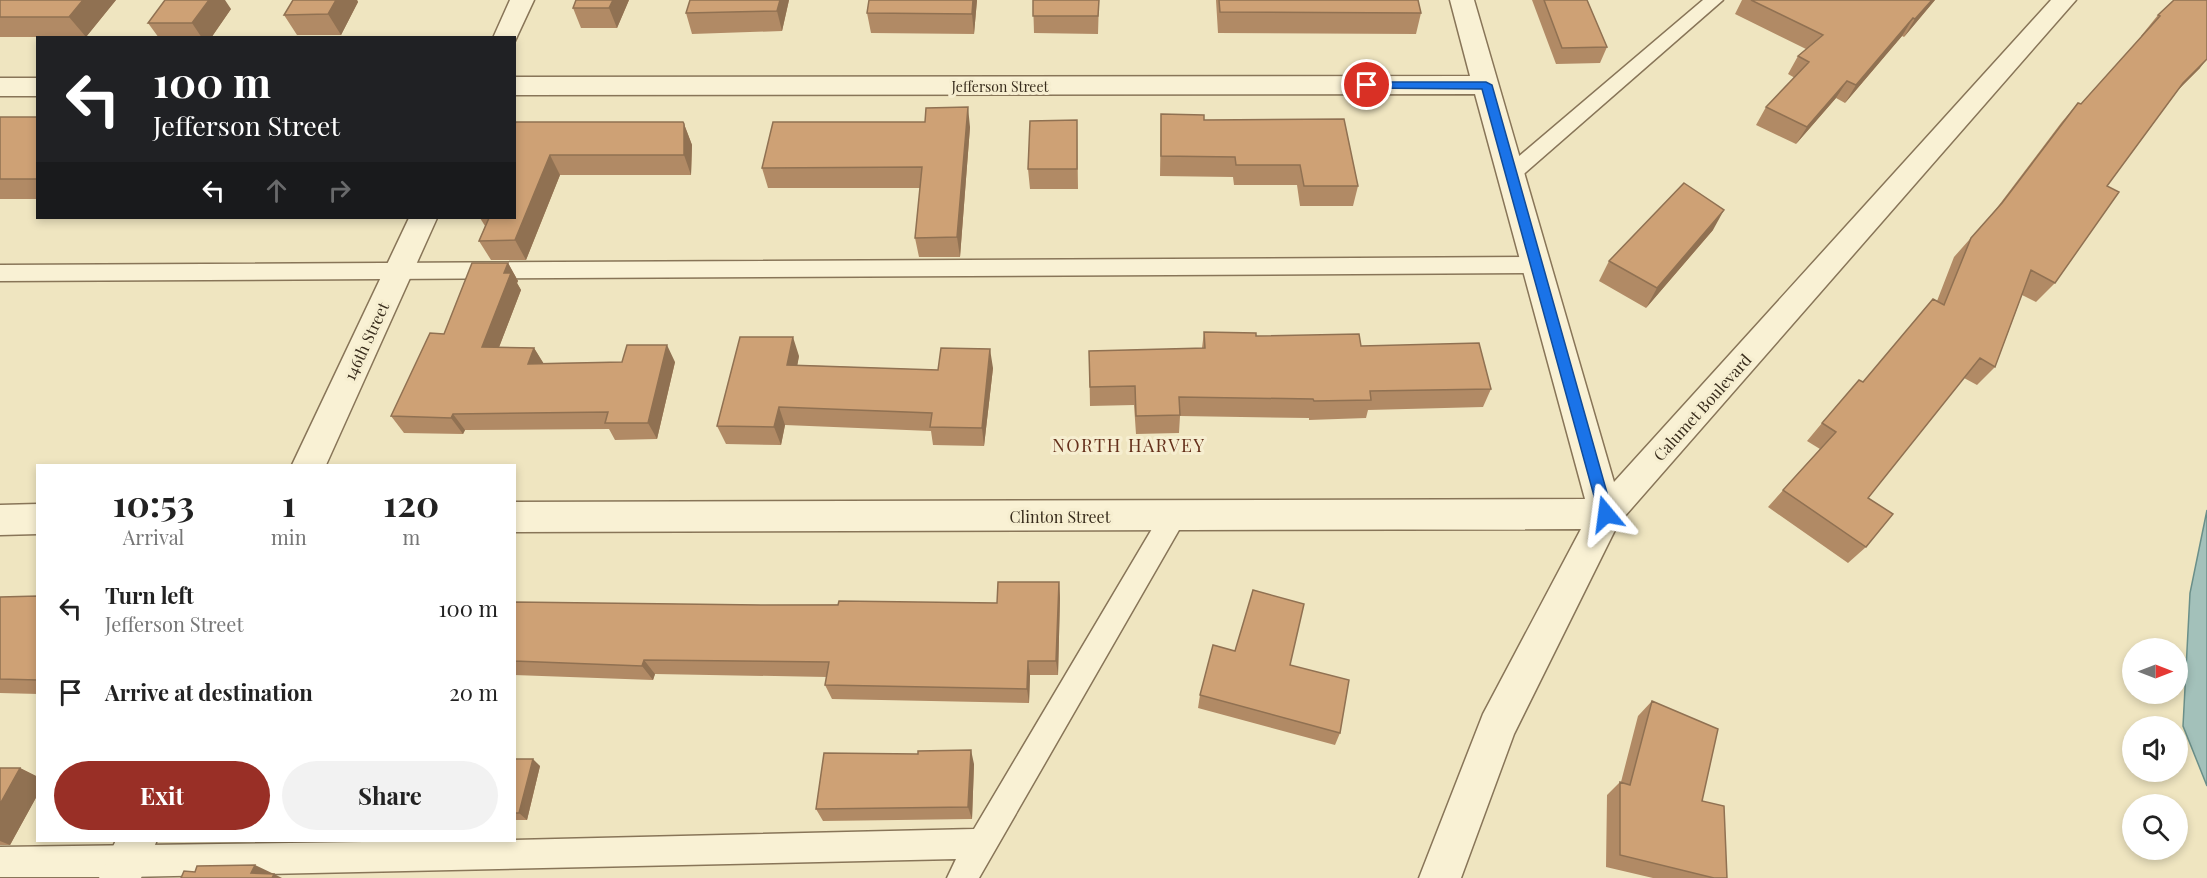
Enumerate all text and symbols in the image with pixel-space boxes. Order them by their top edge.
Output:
text: 100 m [153,53,271,109]
pin [1341,59,1392,110]
icon: left [54,60,132,138]
icon: arrive [1350,68,1383,101]
street label: Jefferson Street [951,77,1050,96]
text: Jefferson Street [153,107,340,143]
icon: left [197,174,230,207]
icon: ahead [260,174,293,207]
icon: right [323,174,356,207]
street label: 146th Street [339,298,393,384]
street label: Calumet Boulevard [1648,349,1756,465]
district label: NORTH HARVEY [1052,433,1206,457]
text: 10:53 [113,478,194,526]
text: 1 [282,478,296,526]
text: 120 [383,478,439,526]
position arrow [1574,482,1638,546]
street label: Clinton Street [1010,506,1111,527]
text: Arrival [123,523,184,550]
text: min [271,523,307,550]
text: m [402,523,420,550]
text: Turn left [105,580,194,610]
icon: left [54,592,87,625]
text: 100 m [438,593,498,623]
text: Jefferson Street [105,610,244,637]
north arrow [2122,638,2188,704]
map controls [2122,638,2188,860]
icon: arrive [54,676,87,709]
text: Arrive at destination [105,677,313,707]
text: 20 m [449,677,498,707]
button: sound [2122,716,2188,782]
button: Exit [54,761,270,830]
button: Share [282,761,498,830]
button: search [2122,794,2188,860]

